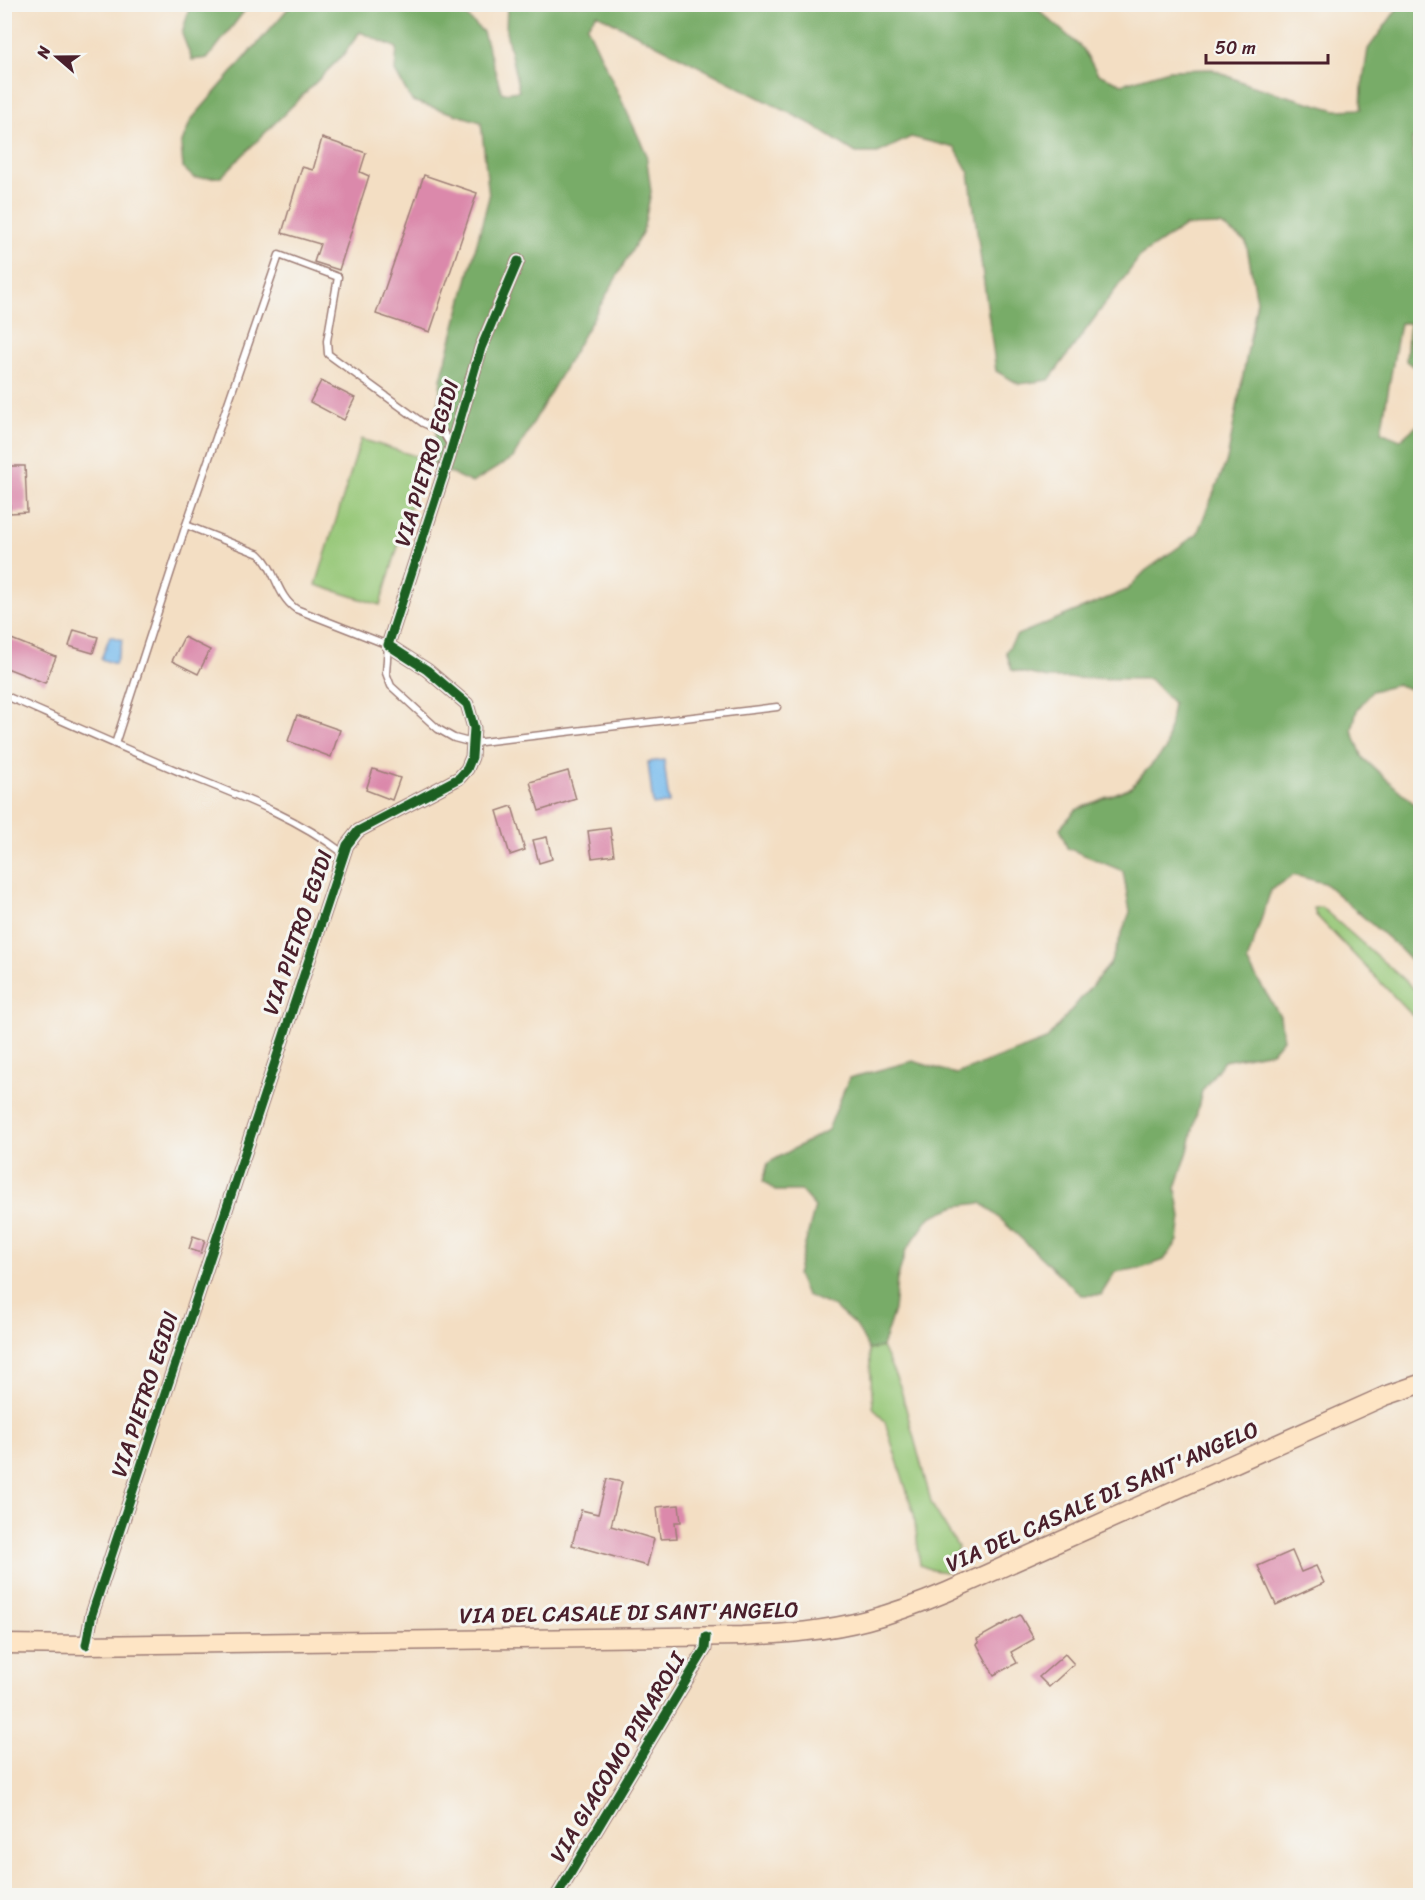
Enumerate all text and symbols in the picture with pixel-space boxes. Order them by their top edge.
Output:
north arrow [27,27,87,87]
scale bar [1206,27,1328,65]
text: 50 m [1215,32,1256,64]
text: N [28,41,59,63]
street label: VIA PIETRO EGIDI [383,375,470,551]
street label: VIA PIETRO EGIDI [251,844,344,1020]
street label: VIA PIETRO EGIDI [99,1306,190,1482]
street label: VIA DEL CASALE DI SANT'ANGELO [939,1410,1265,1583]
street label: VIA DEL CASALE DI SANT'ANGELO [459,1590,799,1635]
street label: VIA GIACOMO PINAROLI [539,1643,697,1870]

